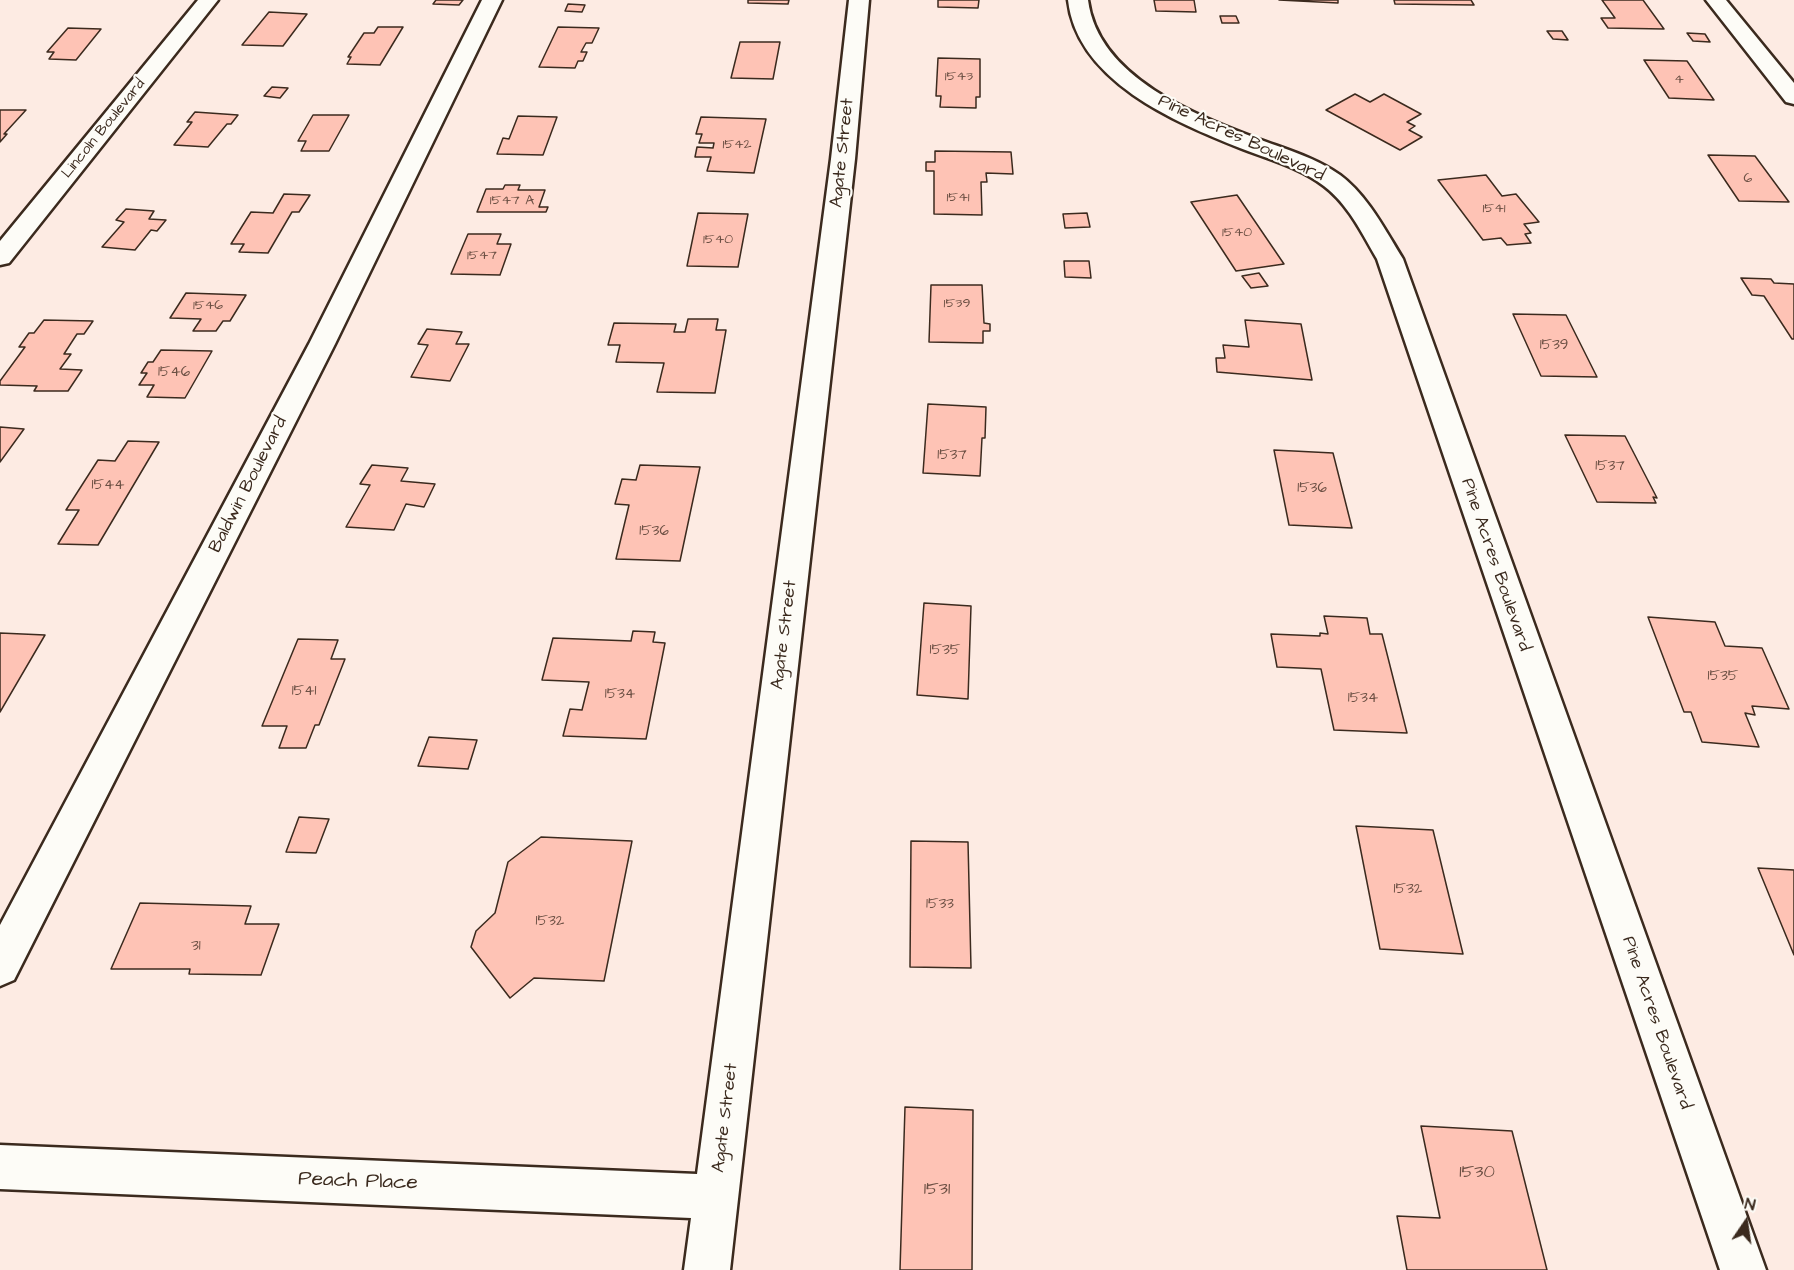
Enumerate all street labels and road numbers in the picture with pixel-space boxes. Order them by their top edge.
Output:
street label: Lincoln Boulevard [58,76,150,182]
street label: Pine Acres Boulevard [1154,91,1328,187]
street label: Agate Street [827,97,859,209]
street label: Baldwin Boulevard [205,413,293,557]
street label: Pine Acres Boulevard [1455,476,1535,654]
street label: Agate Street [768,579,802,691]
street label: Pine Acres Boulevard [1616,934,1696,1112]
street label: Agate Street [709,1062,743,1174]
street label: Peach Place [298,1167,418,1197]

